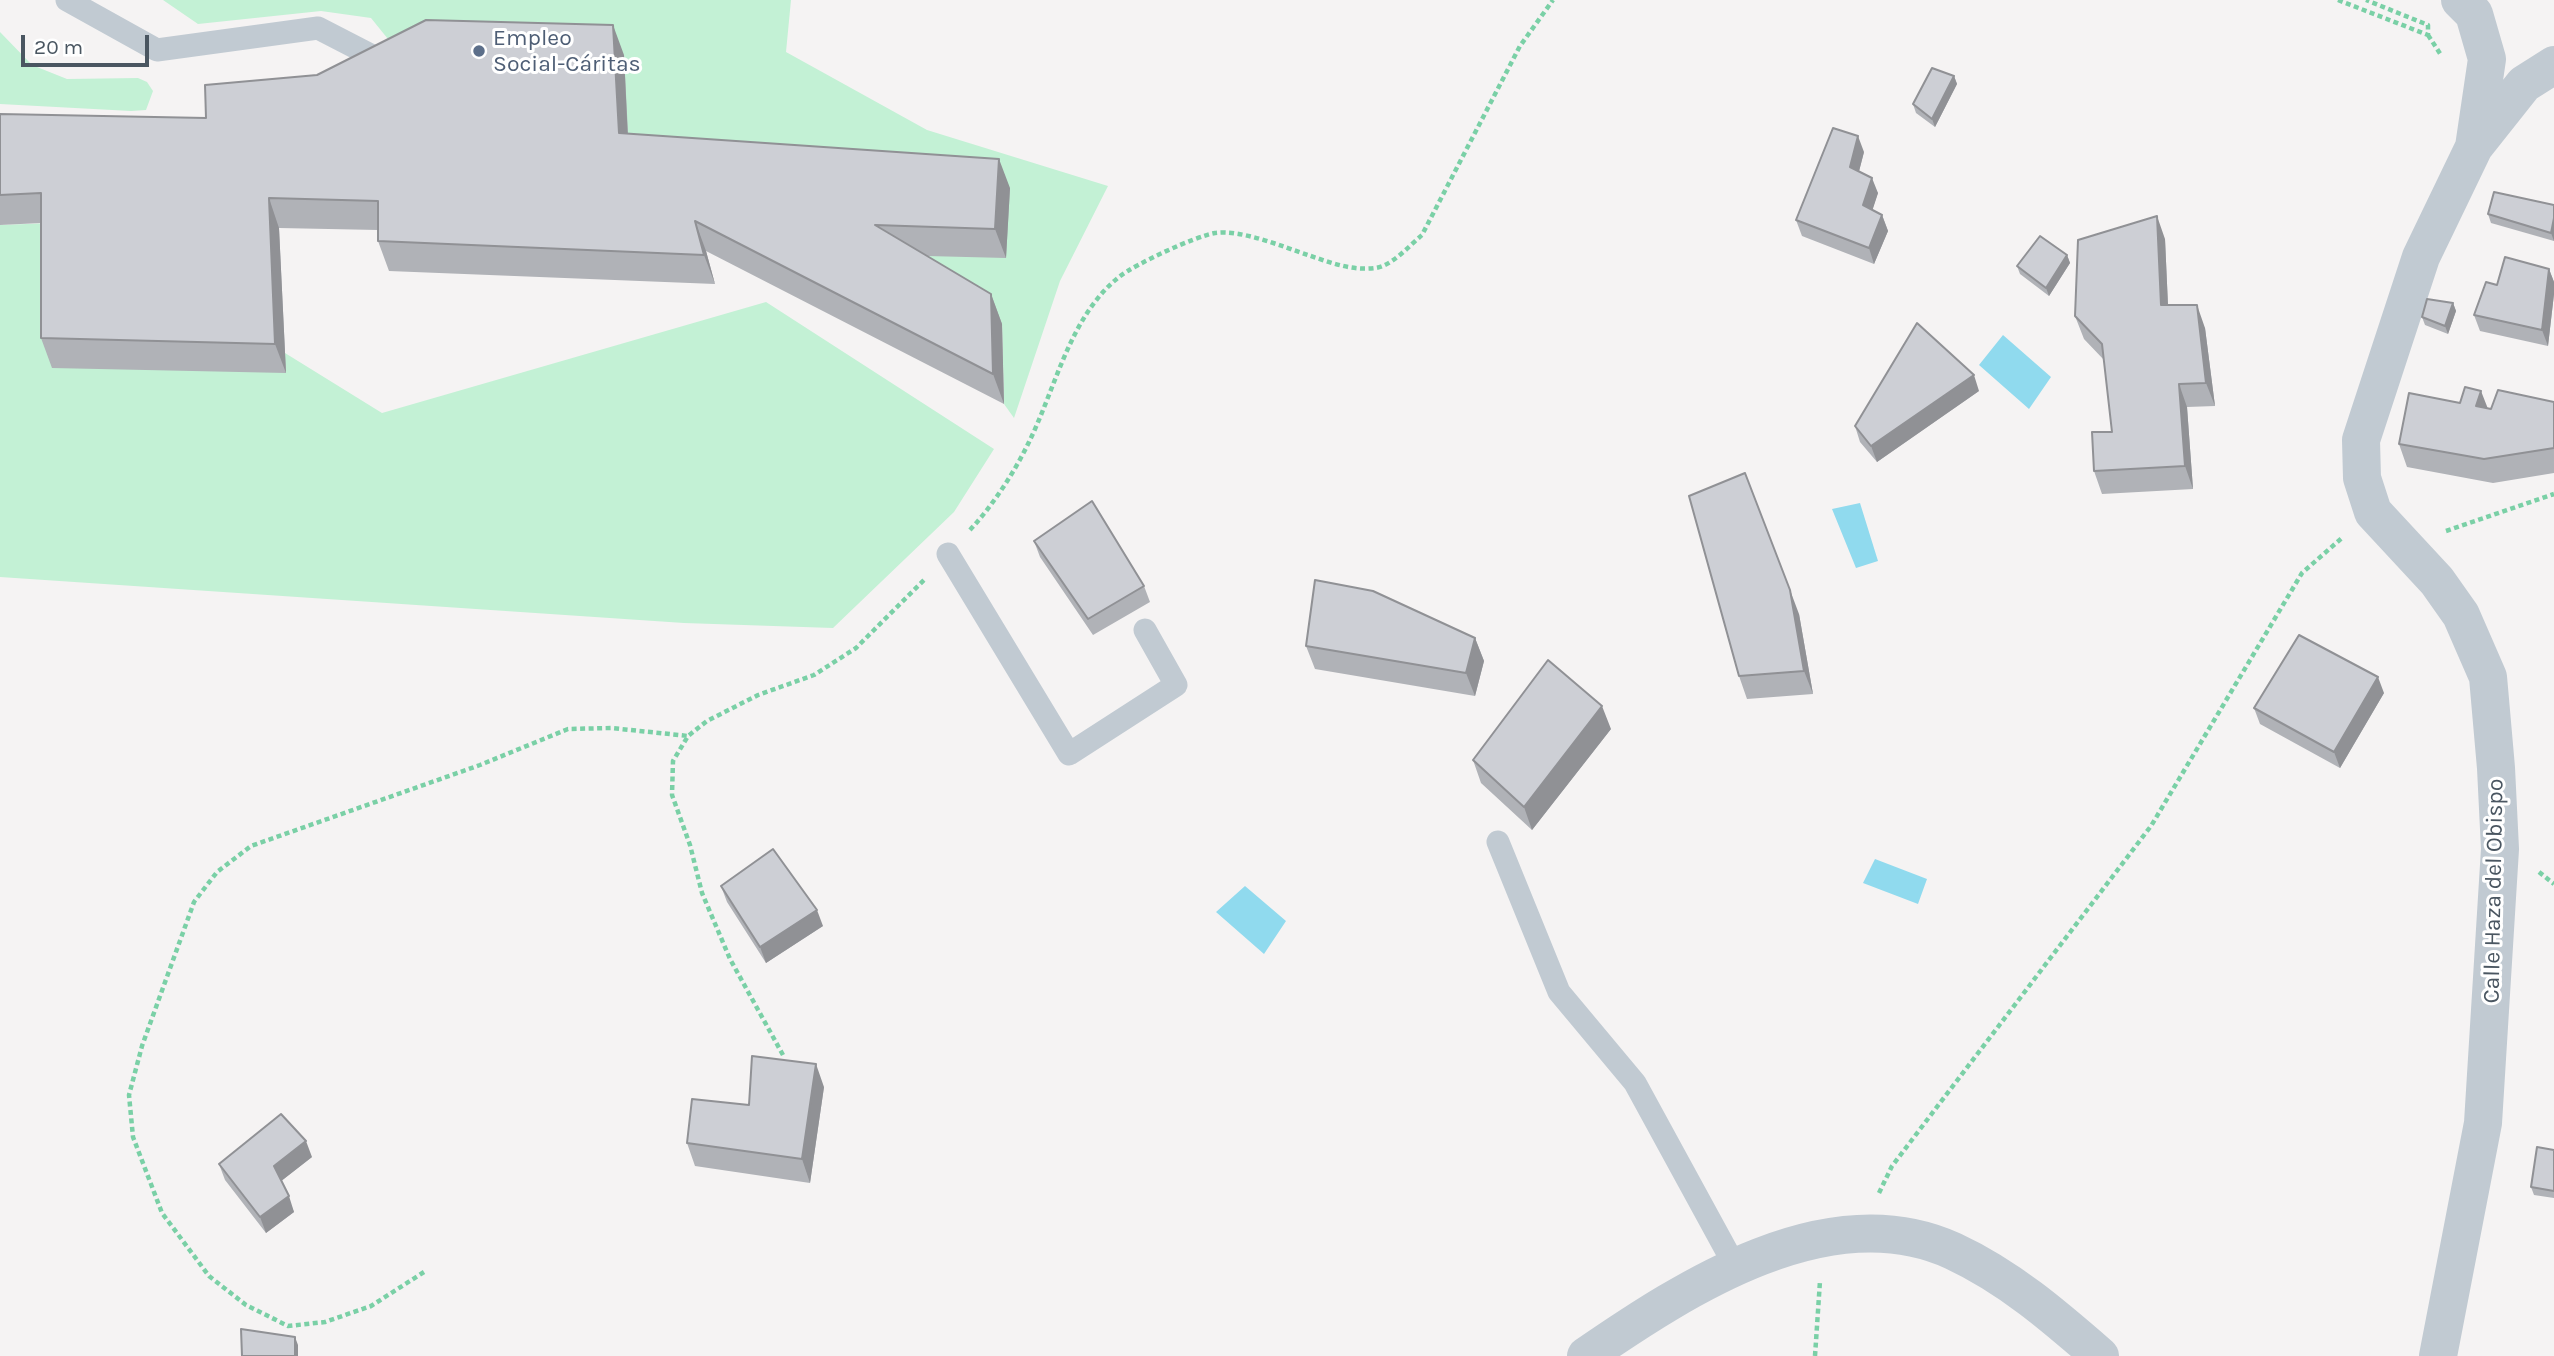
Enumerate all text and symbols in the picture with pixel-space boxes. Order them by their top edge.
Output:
scale bar [24,21,152,65]
place label: Empleo Social-Cáritas [493,24,641,78]
text: 20 m [34,35,83,59]
marker: Empleo Social-Cáritas [471,43,487,59]
street label: Calle Haza del Obispo [2478,778,2510,1004]

